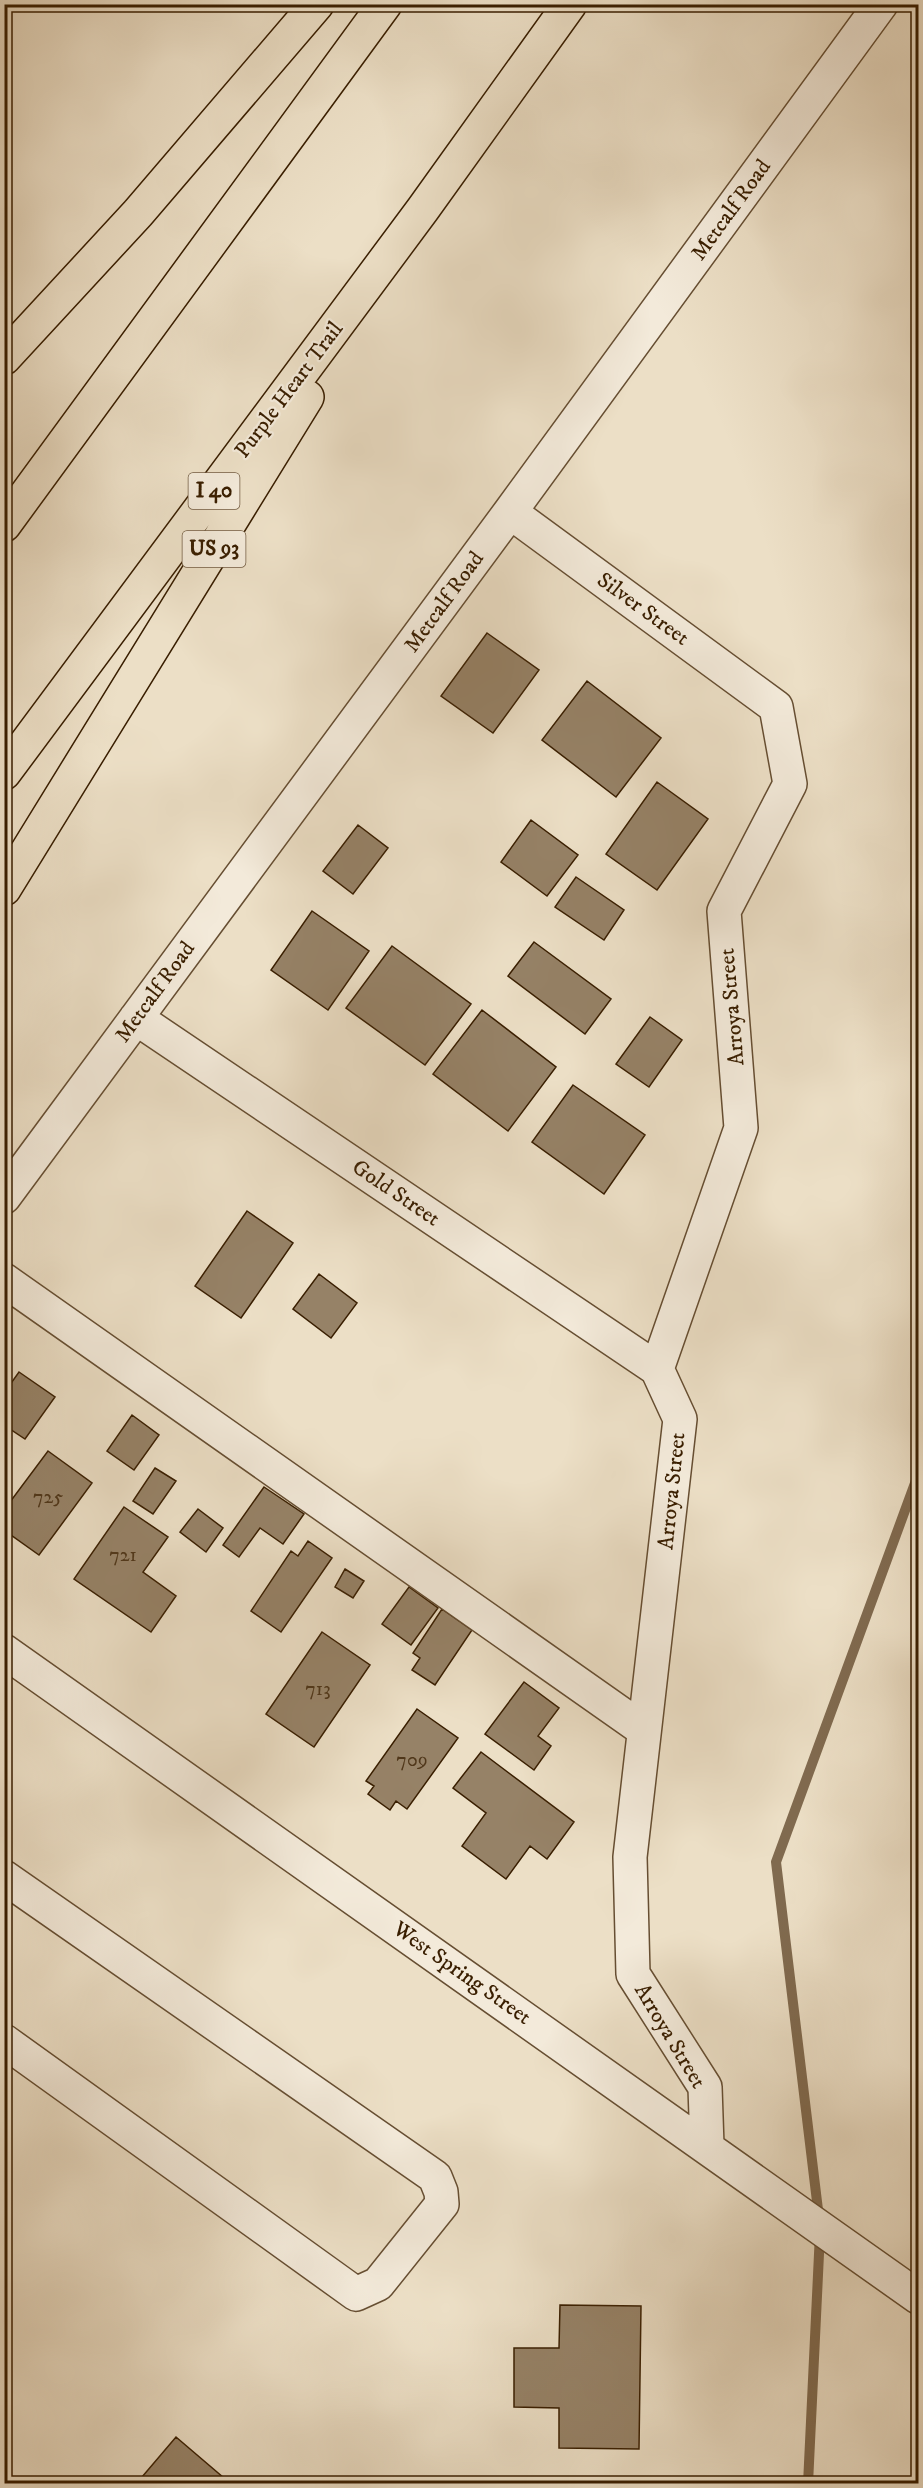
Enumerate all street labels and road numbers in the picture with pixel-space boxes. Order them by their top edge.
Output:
street label: Metcalf Road [685,154,777,266]
street label: Purple Heart Trail [229,316,349,463]
road number: I 40 [188,473,240,509]
road number: US 93 [182,531,246,567]
street label: Metcalf Road [398,546,490,658]
street label: Silver Street [592,567,694,651]
street label: Metcalf Road [109,936,201,1048]
street label: Arroya Street [713,947,751,1067]
street label: Gold Street [347,1154,445,1232]
street label: Arroya Street [652,1431,692,1551]
street label: West Spring Street [387,1915,536,2031]
street label: Arroya Street [628,1979,712,2093]

